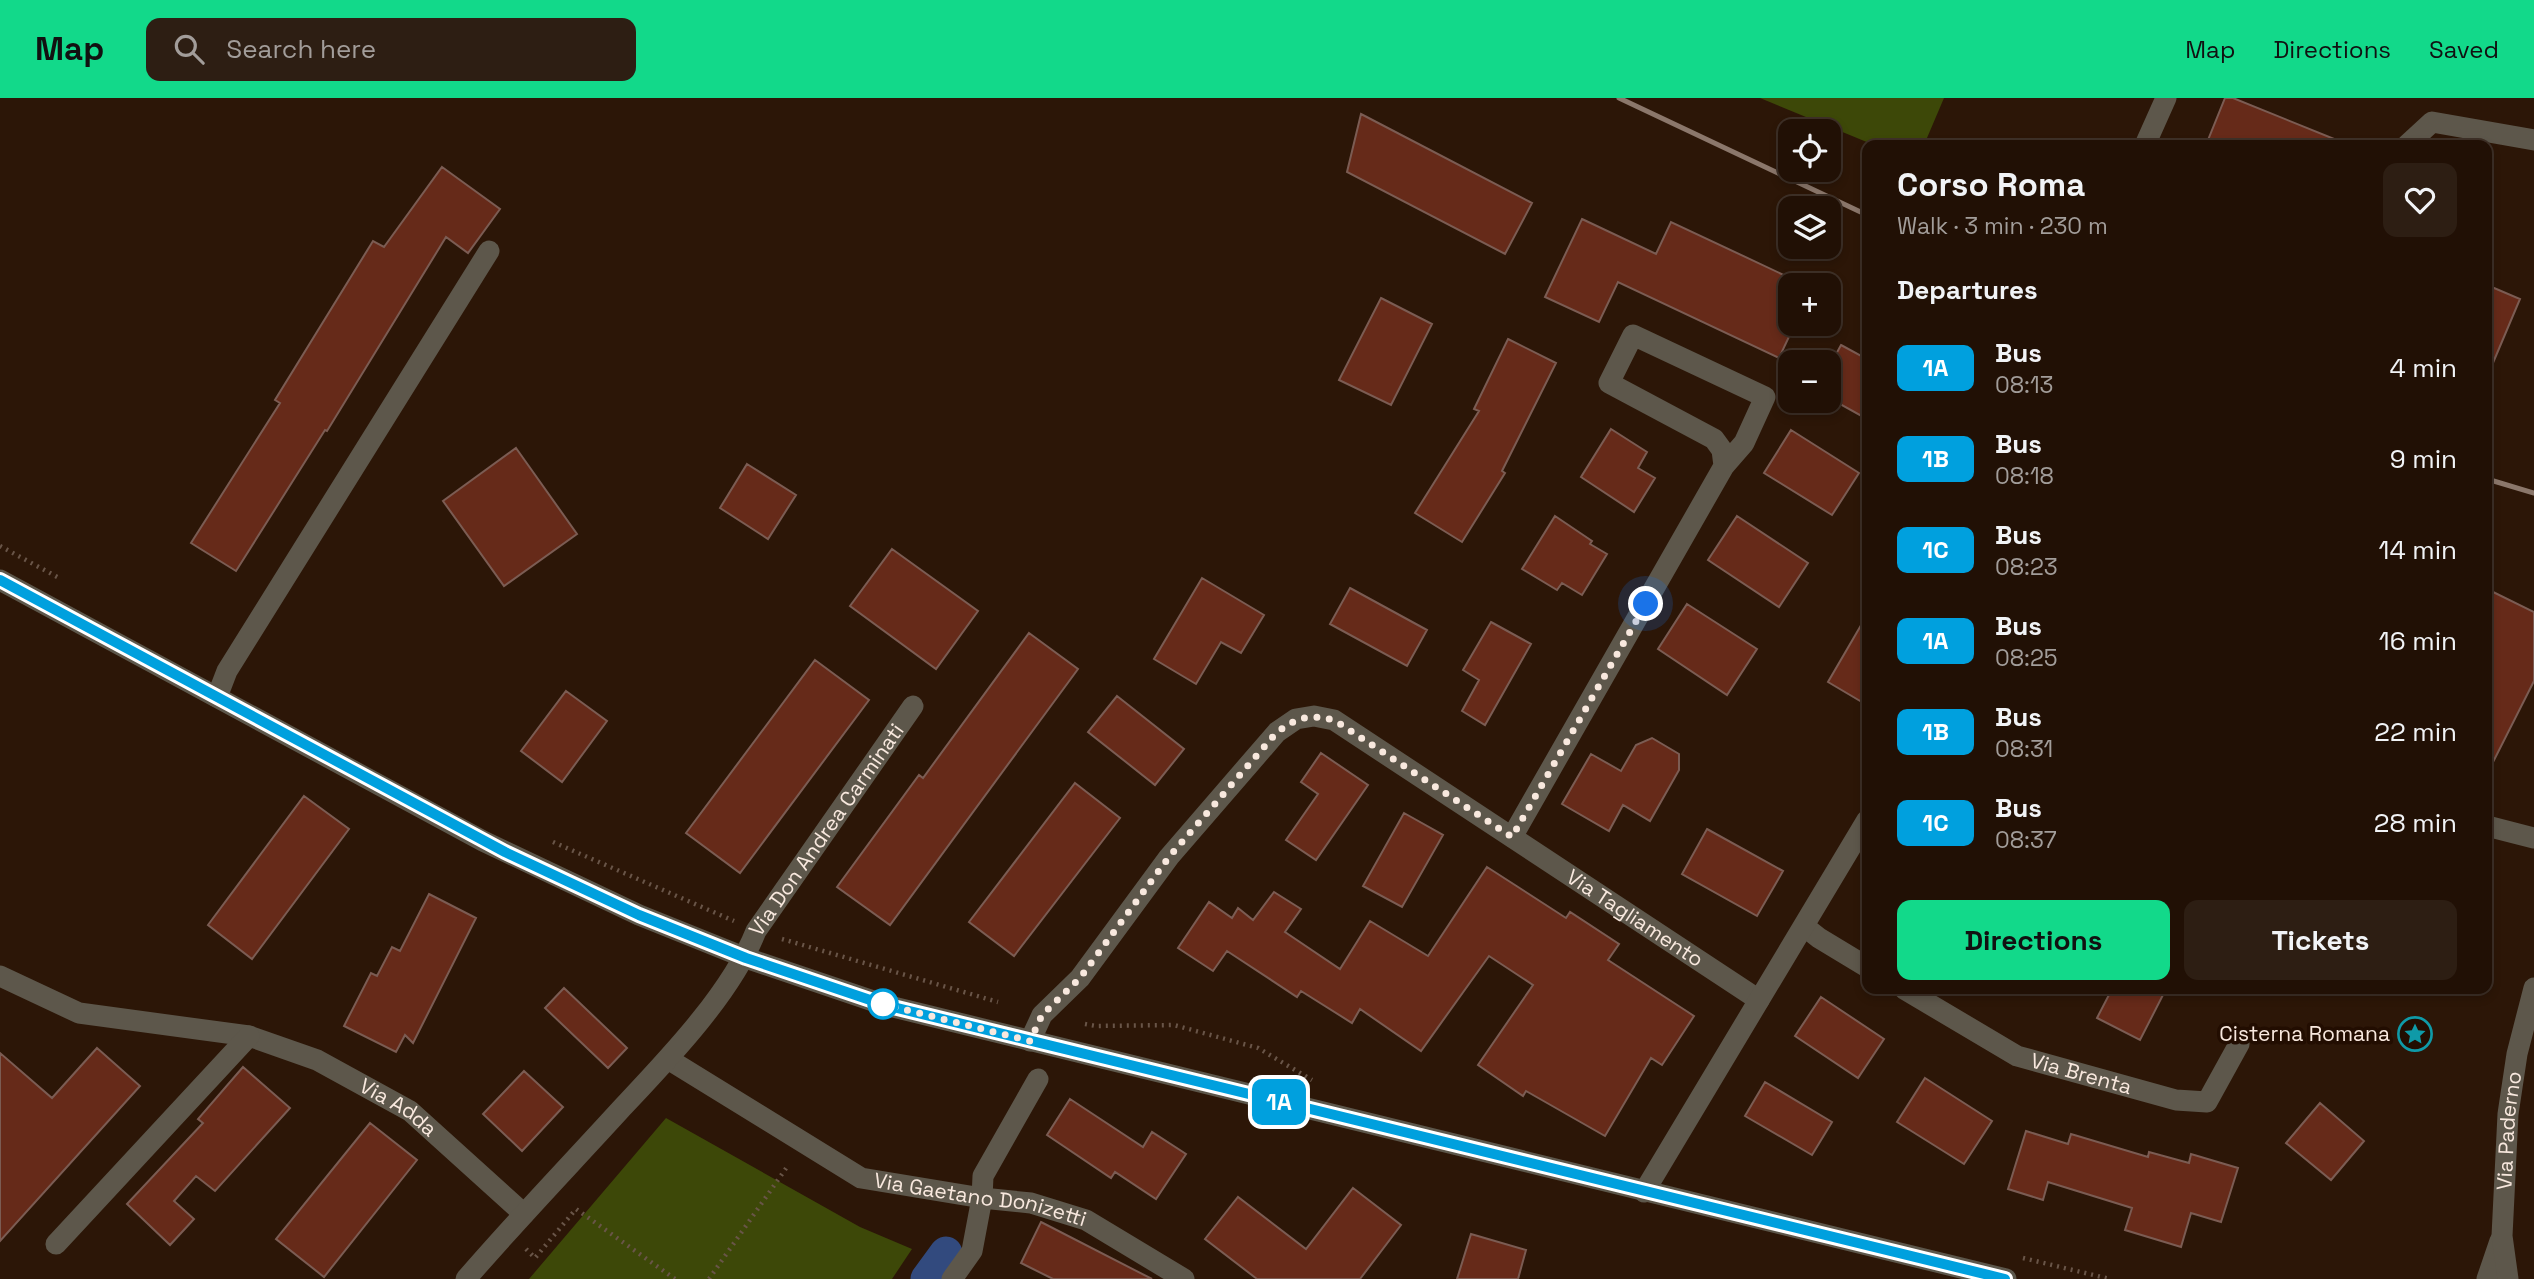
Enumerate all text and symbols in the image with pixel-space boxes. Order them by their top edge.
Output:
search box [146,18,636,81]
text: Map [35,28,104,70]
icon: search [170,30,208,68]
text: Search here [226,32,376,66]
text: Map [2185,34,2235,65]
text: Directions [2273,34,2391,65]
text: Saved [2429,34,2499,65]
map controls [1778,119,1841,413]
button: locate [1778,119,1841,182]
button: heart [2383,163,2457,237]
text: Corso Roma [1897,164,2085,206]
button: layers [1778,196,1841,259]
text: Walk · 3 min · 230 m [1897,211,2108,241]
button: + [1778,273,1841,336]
text: Departures [1897,273,2038,307]
text: Bus [1995,336,2042,370]
button: − [1778,350,1841,413]
text: 4 min [2389,351,2457,385]
text: 1A [1922,352,1949,383]
text: 08:13 [1995,370,2053,400]
text: Bus [1995,427,2042,461]
text: 9 min [2390,442,2457,476]
text: 1B [1922,443,1949,474]
text: 08:18 [1995,461,2054,491]
text: Bus [1995,518,2042,552]
text: 14 min [2379,533,2457,567]
text: 1C [1922,534,1949,565]
text: 08:23 [1995,552,2058,582]
your location [1628,586,1663,621]
text: Bus [1995,609,2042,643]
text: 16 min [2379,624,2457,658]
text: 1A [1922,625,1949,656]
text: 08:25 [1995,643,2058,673]
text: Bus [1995,700,2042,734]
text: 22 min [2374,715,2457,749]
text: 1B [1922,716,1949,747]
street label: Via Don Andrea Carminati [743,718,910,941]
text: 08:31 [1995,734,2053,764]
text: Bus [1995,791,2042,825]
text: 28 min [2374,806,2457,840]
text: 1C [1922,807,1949,838]
text: 08:37 [1995,825,2057,855]
street label: Via Tagliamento [1561,863,1709,973]
button: Directions [1897,900,2170,980]
button: Tickets [2184,900,2457,980]
unlabelled marker [868,989,898,1019]
place icon: Cisterna Romana [2396,1015,2434,1053]
place label: Cisterna Romana [2219,1020,2390,1047]
street label: Via Brenta [2028,1046,2135,1100]
street label: Via Paderno [2490,1069,2527,1191]
street label: Via Adda [355,1072,443,1142]
line badge: 1A [1248,1079,1310,1125]
text: 1A [1266,1086,1292,1117]
street label: Via Gaetano Donizetti [872,1166,1090,1232]

